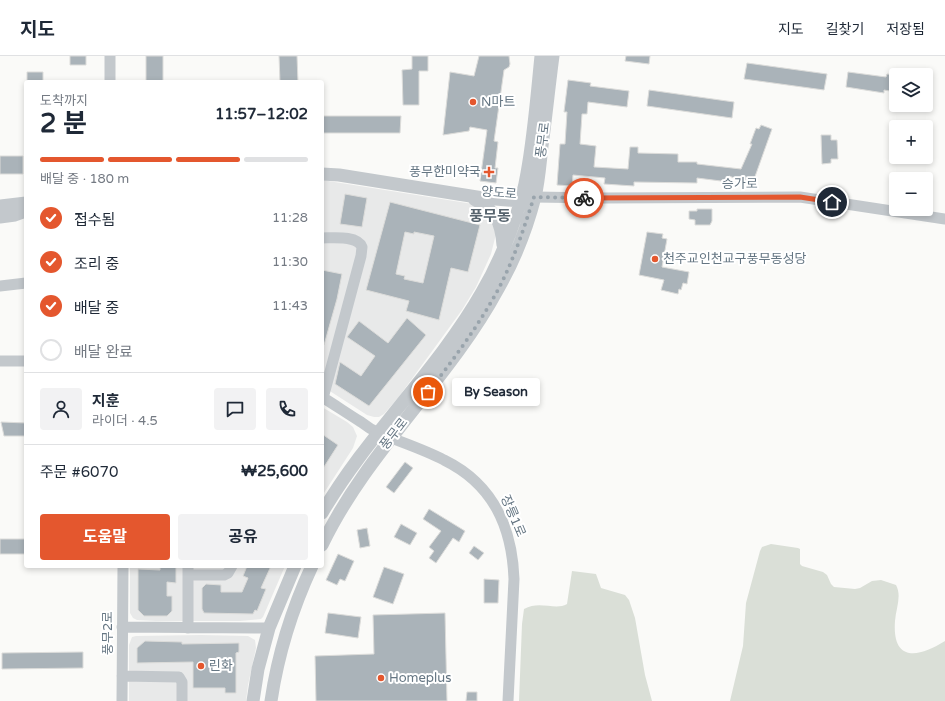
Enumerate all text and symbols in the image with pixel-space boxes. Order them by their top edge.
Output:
text: 지도 [20,19,55,41]
text: 지도 [778,21,804,38]
text: 길찾기 [826,21,864,38]
text: 저장됨 [886,21,925,38]
map controls [889,68,933,216]
button: layers [889,68,933,112]
text: 도착까지 [40,93,88,109]
place label: N마트 [481,94,515,110]
marker: N마트 [468,97,478,107]
text: 11:57–12:02 [215,105,308,123]
text: 2 분 [40,108,87,139]
button: + [889,120,933,164]
street label: 풍무로 [533,121,553,159]
place label: 풍무한미약국 [409,164,481,180]
marker: 풍무한미약국 [484,167,494,177]
text: 배달 중 · 180 m [40,171,129,187]
button: − [889,172,933,216]
street label: 승가로 [722,176,758,192]
courier [564,178,604,218]
street label: 양도로 [480,183,518,203]
pin [815,185,849,219]
icon: bike [573,187,595,209]
icon: home [821,191,843,213]
icon: check [40,207,62,229]
district label: 풍무동 [469,207,511,225]
text: 11:28 [272,210,308,226]
text: 접수됨 [74,211,115,229]
icon: check [40,251,62,273]
place label: 천주교인천교구풍무동성당 [663,251,807,267]
text: 11:30 [272,254,308,270]
marker: 천주교인천교구풍무동성당 [650,254,660,264]
text: 조리 중 [74,255,119,273]
icon: check [40,295,62,317]
text: 11:43 [272,298,308,314]
text: 배달 중 [74,299,119,317]
text: 배달 완료 [74,343,133,361]
pin [411,375,445,409]
callout: By Season [452,378,540,406]
icon: bag [417,381,439,403]
text: By Season [464,384,528,400]
button: person [40,388,82,430]
button: chat [214,388,256,430]
button: phone [266,388,308,430]
text: 지훈 [92,392,120,410]
text: 라이더 · 4.5 [92,413,158,429]
street label: 풍무로 [377,415,411,453]
text: ₩25,600 [241,462,308,480]
text: 주문 #6070 [40,463,118,481]
street label: 장릉1로 [497,493,529,539]
button: 도움말 [40,514,170,560]
button: 공유 [178,514,308,560]
street label: 풍무2로 [100,611,116,655]
place label: 린화 [209,658,233,674]
marker: 린화 [196,661,206,671]
place label: Homeplus [389,670,451,686]
marker: Homeplus [376,673,386,683]

